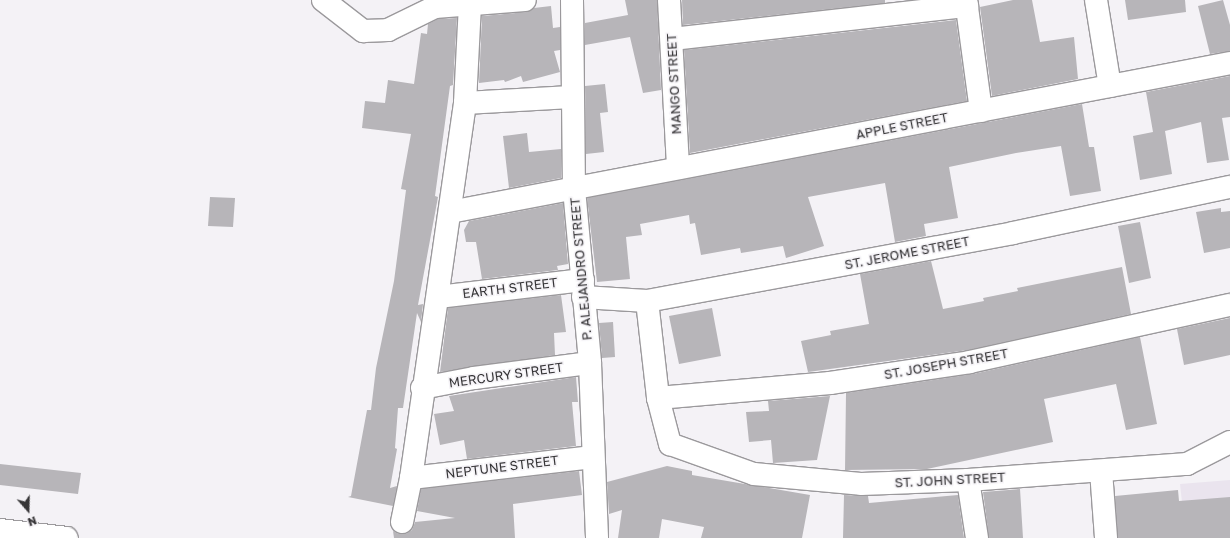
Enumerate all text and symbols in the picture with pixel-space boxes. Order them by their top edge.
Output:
street label: MANGO STREET [664,33,684,135]
street label: APPLE STREET [855,109,949,143]
street label: P. ALEJANDRO STREET [567,197,595,341]
street label: ST. JEROME STREET [843,233,971,273]
street label: EARTH STREET [462,274,558,302]
street label: ST. JOSEPH STREET [883,345,1009,383]
street label: MERCURY STREET [448,359,564,391]
street label: NEPTUNE STREET [445,452,559,482]
street label: ST. JOHN STREET [894,469,1006,491]
north arrow [8,490,48,530]
text: N [26,514,38,529]

